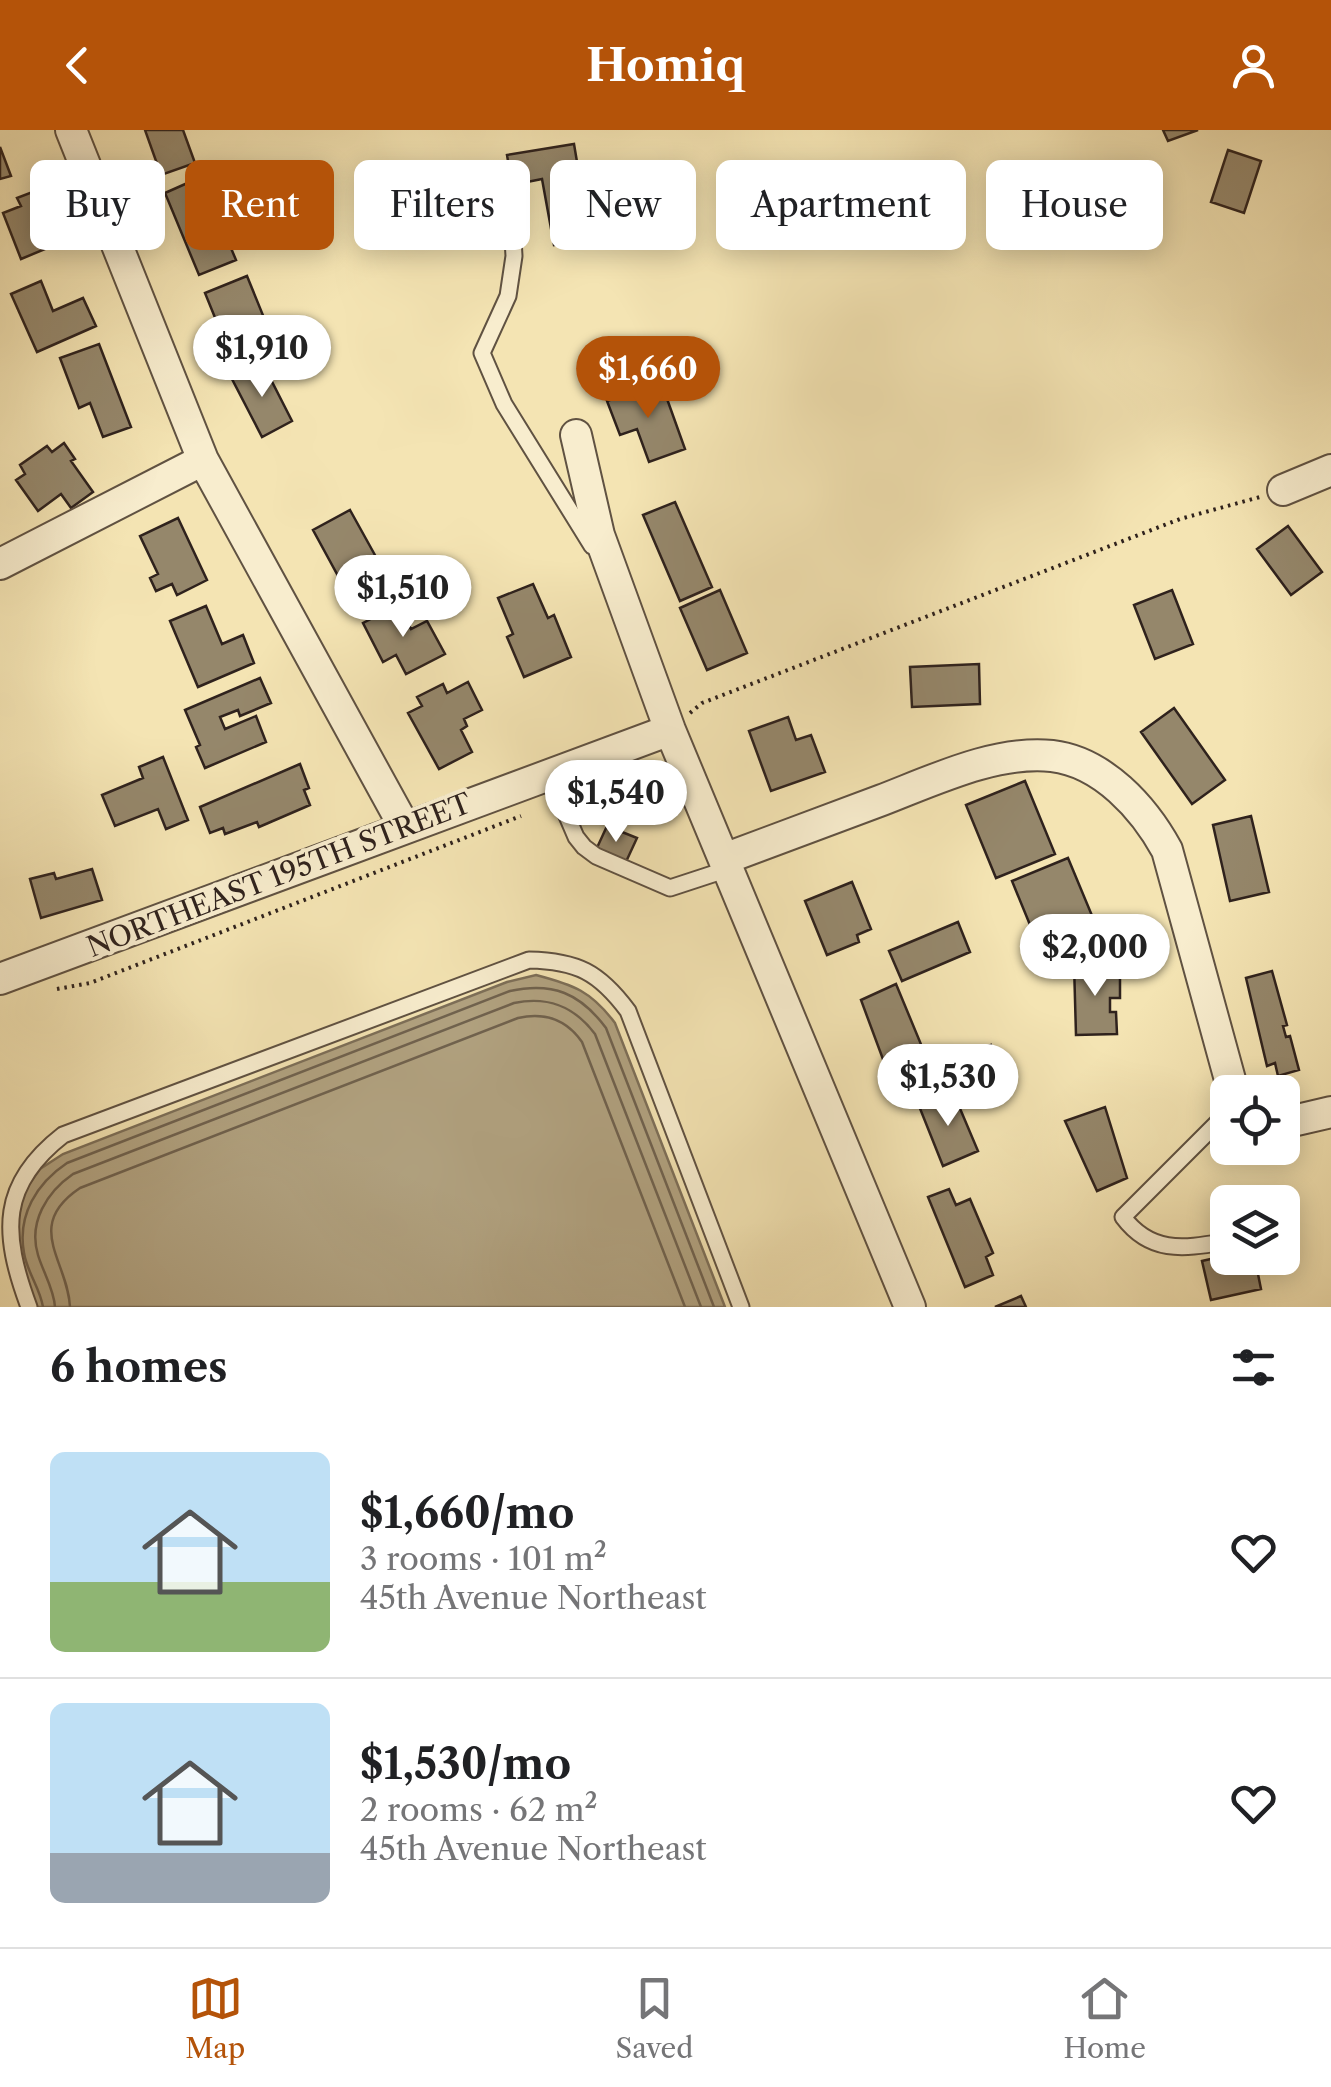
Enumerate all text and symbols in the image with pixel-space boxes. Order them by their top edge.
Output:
text: Homiq [586,37,745,93]
icon: back [50,38,105,93]
icon: person [1226,38,1281,93]
chip: Buy [30,160,165,250]
chip: Rent [185,160,334,250]
chip: Filters [354,160,530,250]
chip: New [550,160,696,250]
chip: Apartment [716,160,966,250]
chip: House [986,160,1163,250]
pin: $1,910 [181,315,343,400]
text: $1,910 [215,328,309,367]
pin: $1,660 [567,336,729,421]
text: $1,660 [598,349,698,388]
pin: $1,510 [322,555,484,640]
text: $1,510 [356,568,450,607]
pin: $1,540 [535,760,697,845]
text: $1,540 [567,773,665,812]
street label: NORTHEAST 195TH STREET [82,786,476,964]
pin: $2,000 [1014,914,1176,999]
text: $2,000 [1042,927,1148,966]
pin: $1,530 [867,1044,1029,1129]
text: $1,530 [899,1057,997,1096]
map controls [1210,1075,1300,1275]
button: locate [1210,1075,1300,1165]
button: layers [1210,1185,1300,1275]
icon: filters [1226,1340,1281,1395]
text: 6 homes [50,1341,228,1393]
text: $1,660/mo [360,1487,574,1539]
icon: home [130,1492,250,1612]
icon: heart [1226,1525,1281,1580]
text: 3 rooms · 101 m² [360,1539,607,1578]
text: 45th Avenue Northeast [360,1578,707,1617]
text: $1,530/mo [360,1738,571,1790]
icon: home [130,1743,250,1863]
icon: heart [1226,1776,1281,1831]
text: 2 rooms · 62 m² [360,1790,598,1829]
text: 45th Avenue Northeast [360,1829,707,1868]
tab: Map [185,1971,245,2065]
tab: Saved [616,1971,693,2065]
tab: Home [1064,1971,1146,2065]

